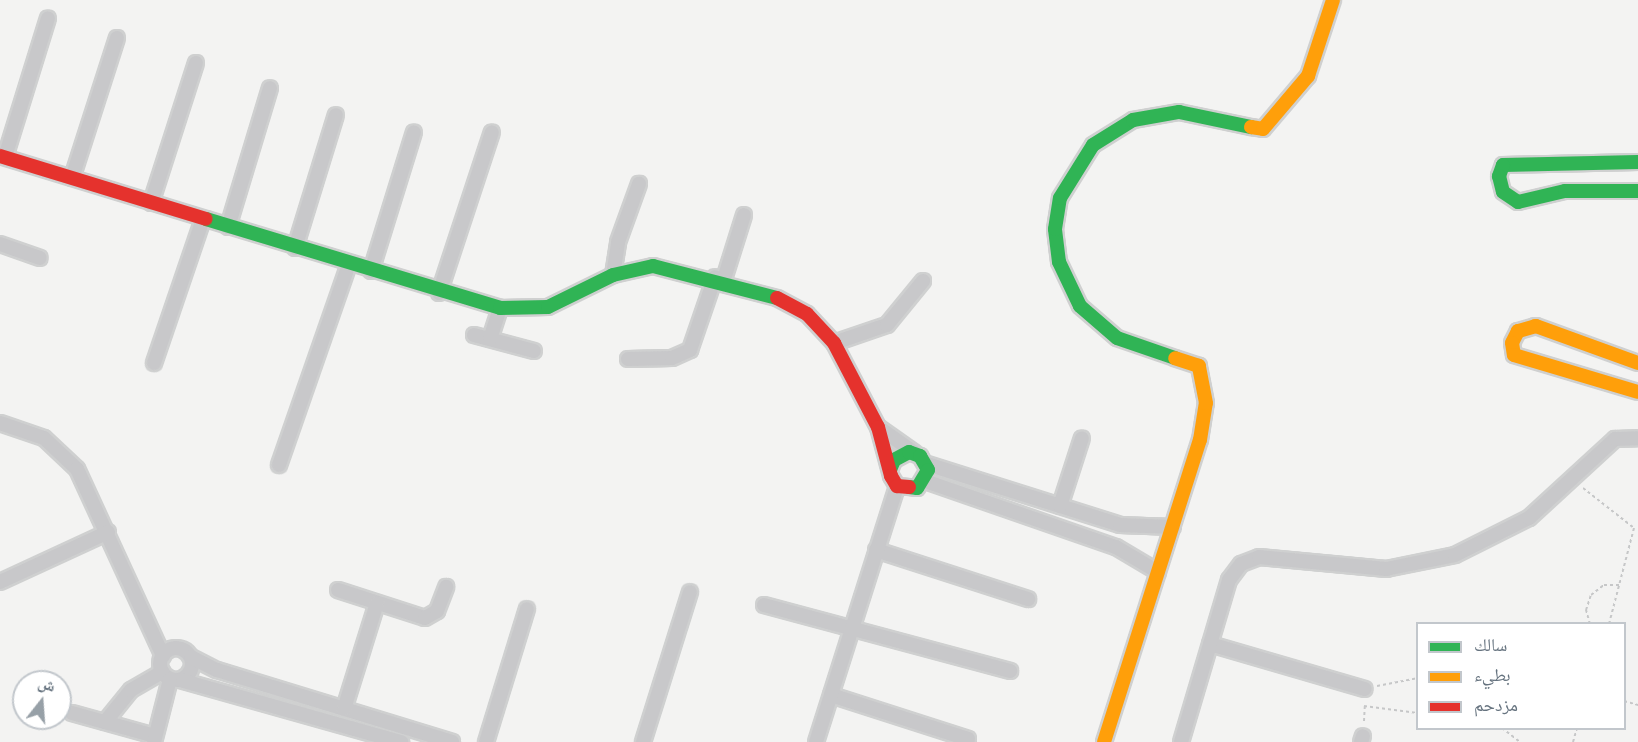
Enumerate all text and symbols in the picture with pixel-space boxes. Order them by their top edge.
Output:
legend [1416,622,1626,730]
text: سالك [1474,634,1507,655]
text: بطيء [1474,664,1511,685]
north arrow [12,670,72,730]
text: ش [36,673,58,696]
text: مزدحم [1474,694,1518,715]

